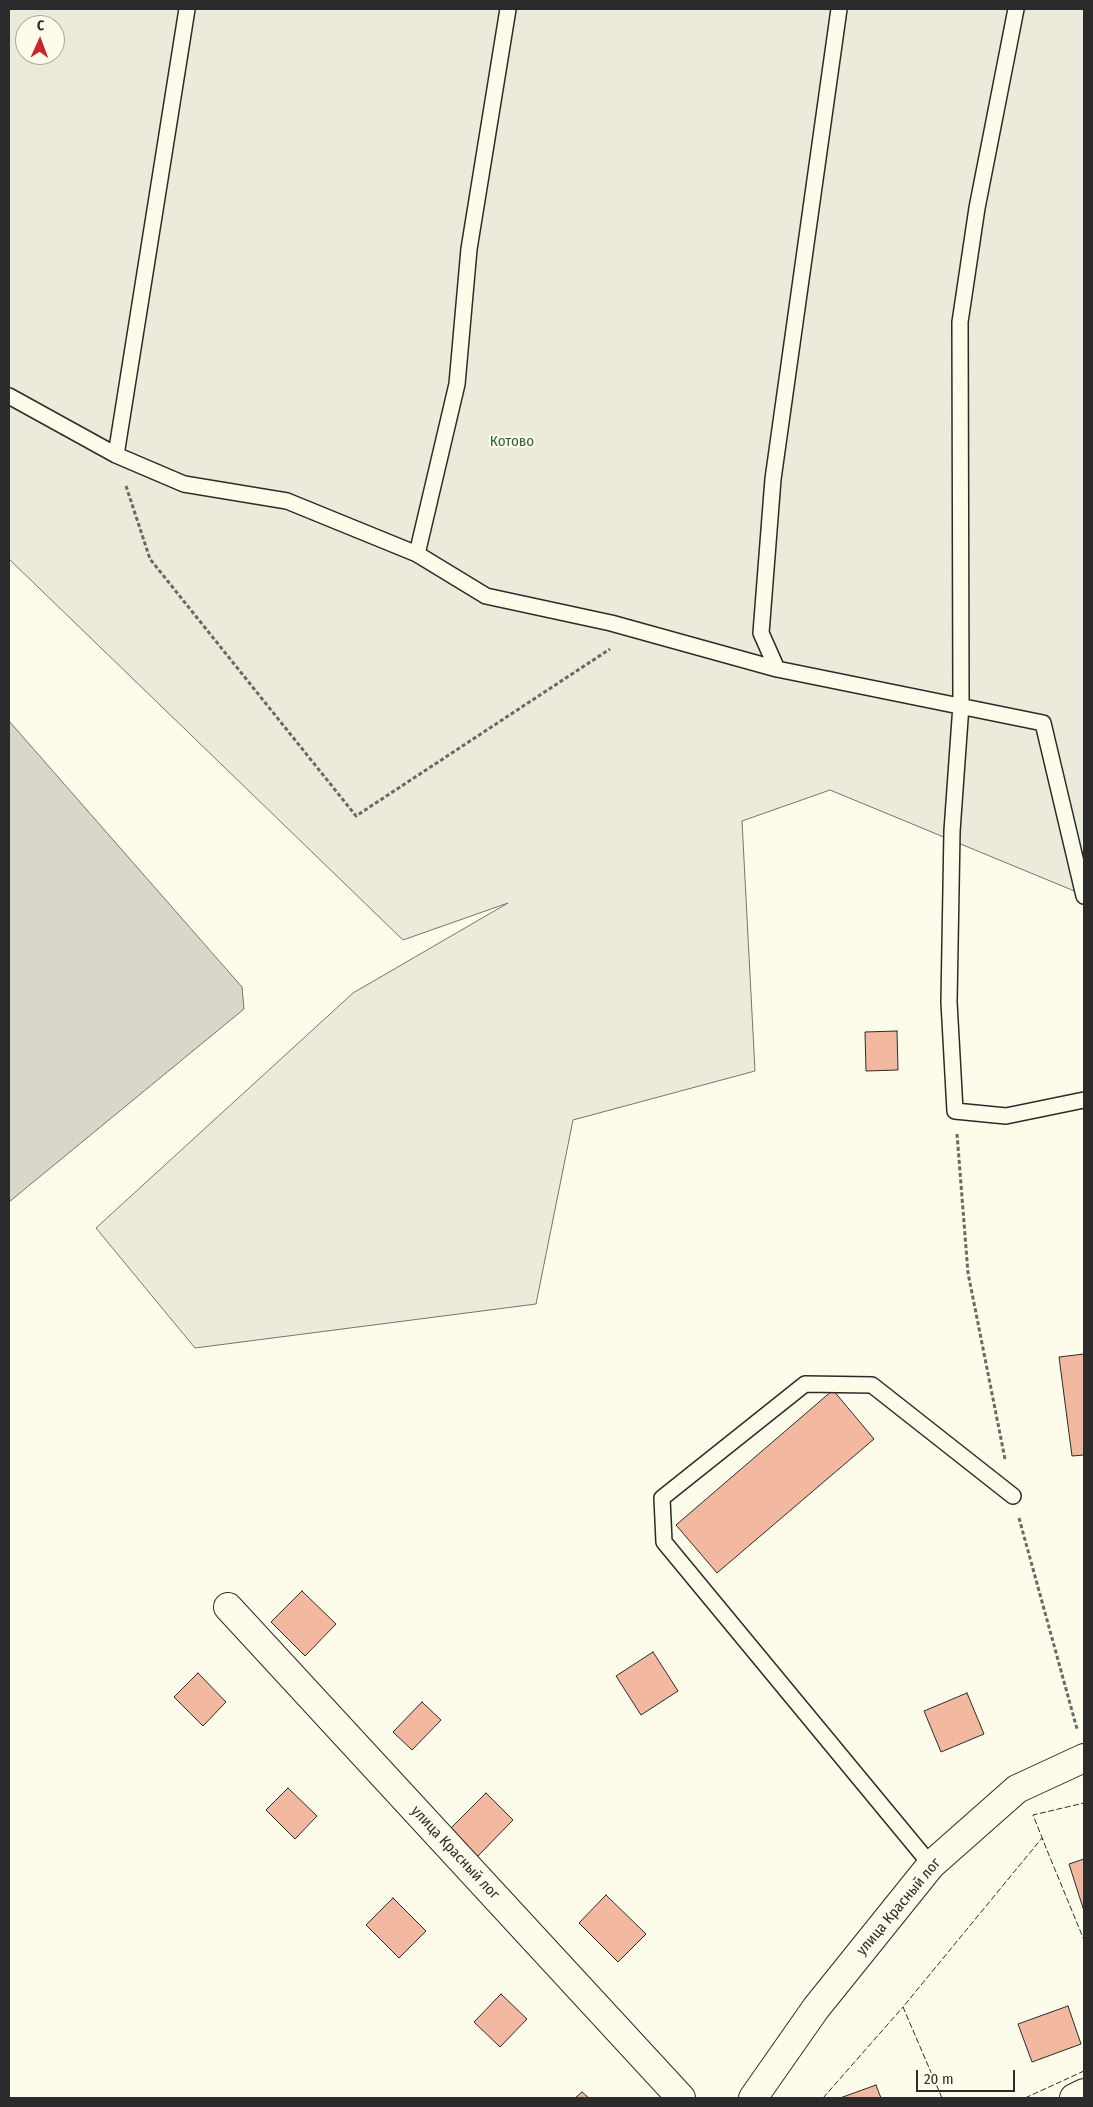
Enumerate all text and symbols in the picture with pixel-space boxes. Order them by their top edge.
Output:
north arrow [15,15,65,65]
text: С [37,17,44,34]
park label: Котово [490,433,534,451]
street label: улица Красный лог [407,1802,503,1904]
street label: улица Красный лог [853,1855,945,1959]
scale bar [918,2060,1017,2092]
text: 20 m [924,2070,954,2088]

